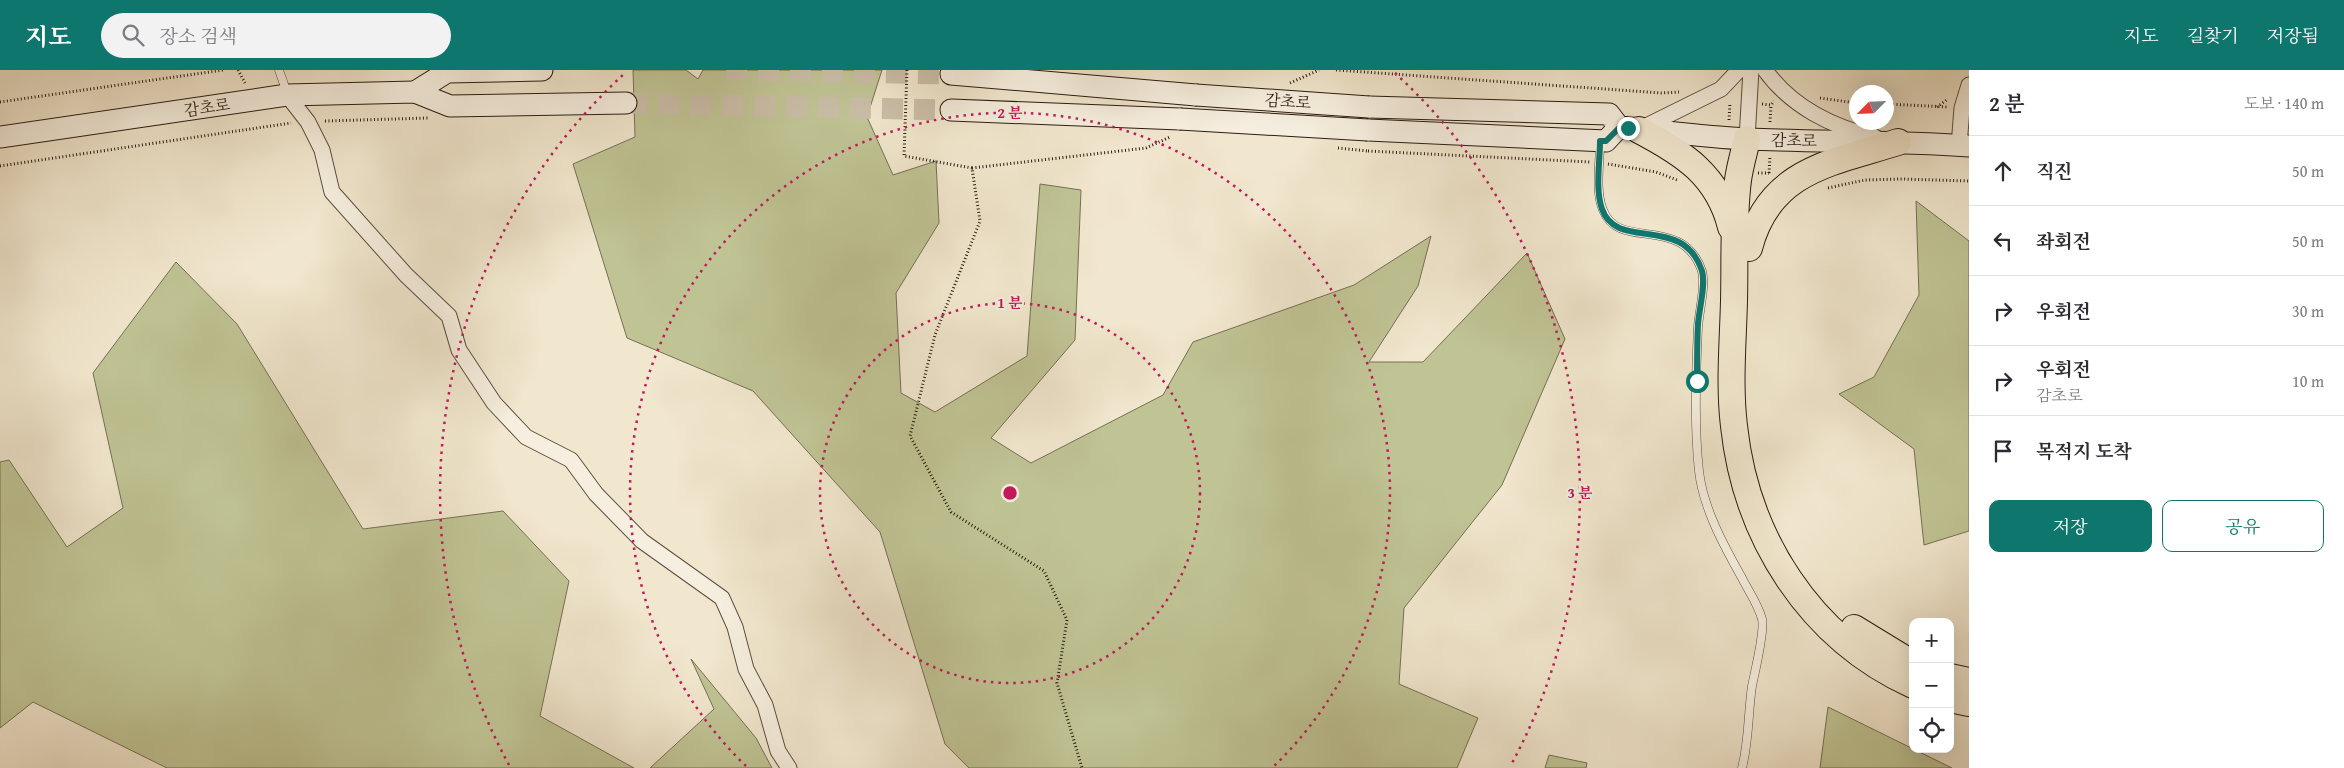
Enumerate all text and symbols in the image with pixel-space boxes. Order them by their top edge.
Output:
search box [101,13,451,58]
text: 지도 [25,19,71,54]
icon: search [119,21,147,49]
text: 장소 검색 [159,22,237,50]
text: 지도 [2124,22,2159,49]
text: 길찾기 [2187,22,2239,49]
text: 저장됨 [2267,22,2319,49]
north arrow [1849,85,1894,130]
street label: 감초로 [1264,87,1313,115]
text: 2 분 [1989,88,2025,119]
text: 도보 · 140 m [2244,91,2324,115]
street label: 감초로 [182,92,232,122]
text: 2 분 [997,102,1023,123]
route end [1617,117,1640,140]
street label: 감초로 [1771,128,1818,152]
icon: ahead [1989,157,2017,185]
text: 직진 [2036,157,2073,185]
text: 50 m [2292,159,2324,183]
icon: left [1989,227,2017,255]
text: 좌회전 [2036,227,2091,255]
text: 50 m [2292,229,2324,253]
text: 1 분 [997,292,1023,313]
icon: right [1989,297,2017,325]
text: 우회전 [2036,297,2091,325]
text: 30 m [2292,299,2324,323]
text: 우회전 [2036,355,2091,383]
icon: right [1989,367,2017,395]
text: 10 m [2292,369,2324,393]
route start [1686,370,1709,393]
text: 감초로 [2036,383,2082,407]
icon: arrive [1989,437,2017,465]
text: 목적지 도착 [2036,437,2132,465]
text: 3 분 [1567,482,1593,503]
centre of rings [1001,484,1019,502]
button: 저장 [1989,500,2152,552]
button: 공유 [2162,500,2324,552]
map controls [1909,618,1954,753]
button: + [1909,618,1954,663]
button: − [1909,663,1954,708]
button: locate [1909,708,1954,753]

